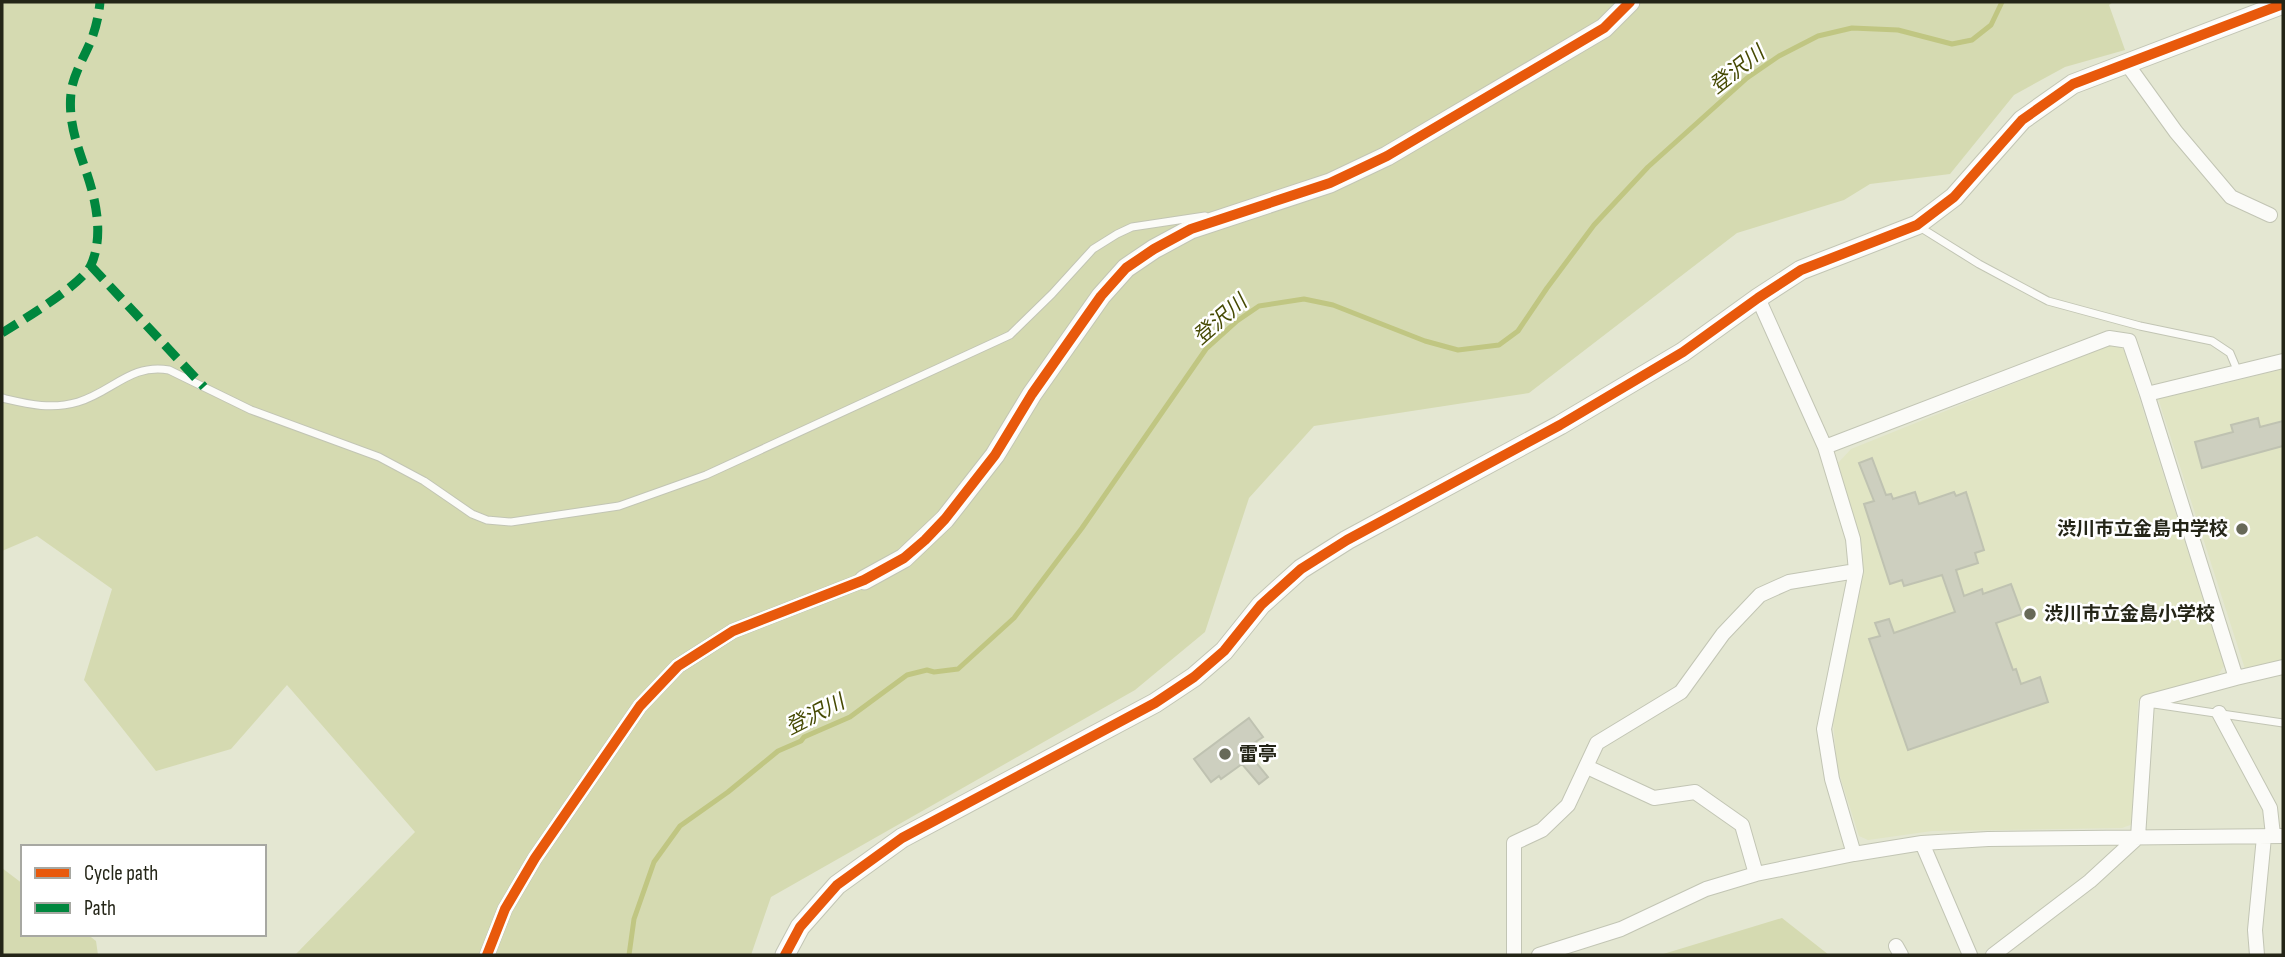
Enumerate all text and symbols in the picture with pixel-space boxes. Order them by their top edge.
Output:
water label: 登沢川 [1704,40,1771,99]
water label: 登沢川 [1188,289,1253,350]
place label: 渋川市立金島中学校 [2057,518,2228,541]
marker: 渋川市立金島中学校 [2234,521,2250,537]
place label: 渋川市立金島小学校 [2044,603,2215,626]
marker: 渋川市立金島小学校 [2022,606,2038,622]
water label: 登沢川 [781,689,851,740]
place label: 雷亭 [1239,743,1277,766]
marker: 雷亭 [1217,746,1233,762]
legend [21,845,266,936]
text: Cycle path [84,861,158,886]
text: Path [84,896,116,921]

